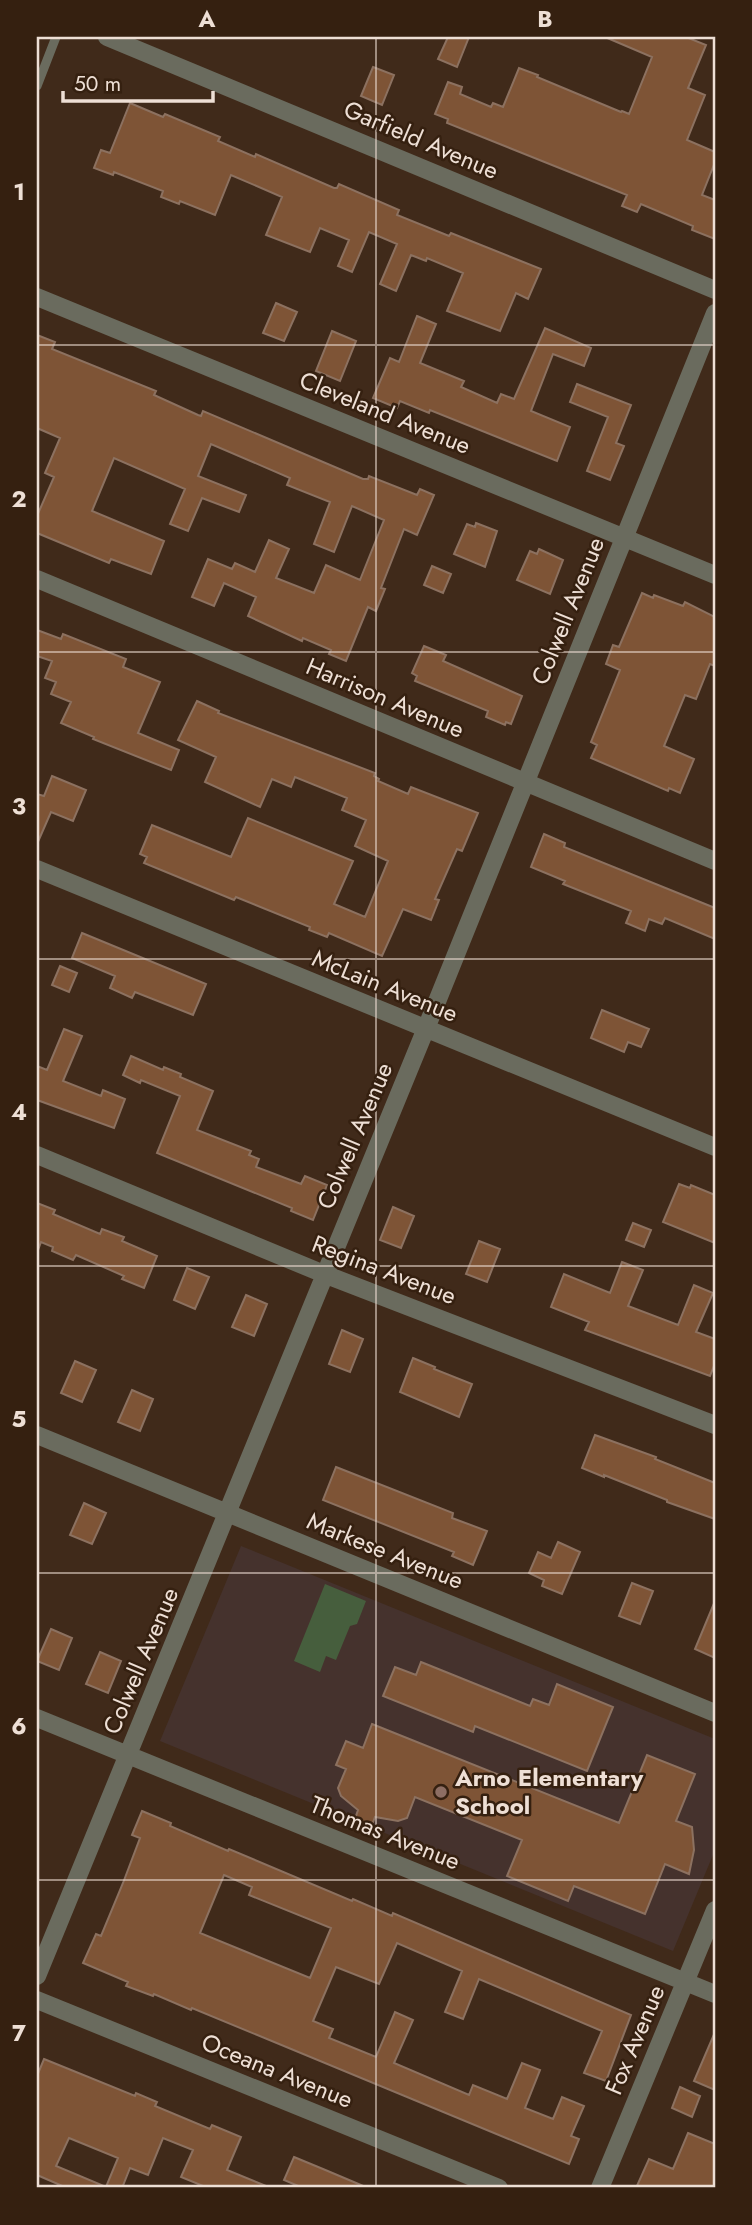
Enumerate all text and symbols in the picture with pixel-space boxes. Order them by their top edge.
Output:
text: A [198,2,216,36]
text: B [537,2,553,36]
scale bar [63,60,214,104]
text: 50 m [74,69,121,99]
street label: Garfield Avenue [338,91,504,188]
text: 1 [13,175,25,209]
street label: Cleveland Avenue [294,362,476,463]
text: 2 [11,482,27,516]
street label: Colwell Avenue [522,532,613,690]
street label: Harrison Avenue [301,648,470,747]
text: 3 [12,789,26,823]
street label: McLain Avenue [307,940,463,1031]
street label: Colwell Avenue [308,1057,401,1215]
text: 4 [11,1095,27,1129]
street label: Regina Avenue [307,1226,461,1313]
text: 5 [12,1402,26,1436]
street label: Markese Avenue [302,1503,469,1598]
street label: Colwell Avenue [94,1582,187,1740]
text: 6 [11,1709,27,1743]
place label: Arno Elementary School [454,1760,644,1823]
marker: Arno Elementary School [433,1784,449,1800]
street label: Thomas Avenue [305,1787,465,1878]
street label: Fox Avenue [596,1980,673,2100]
text: 7 [12,2016,26,2050]
street label: Oceana Avenue [196,2024,358,2117]

